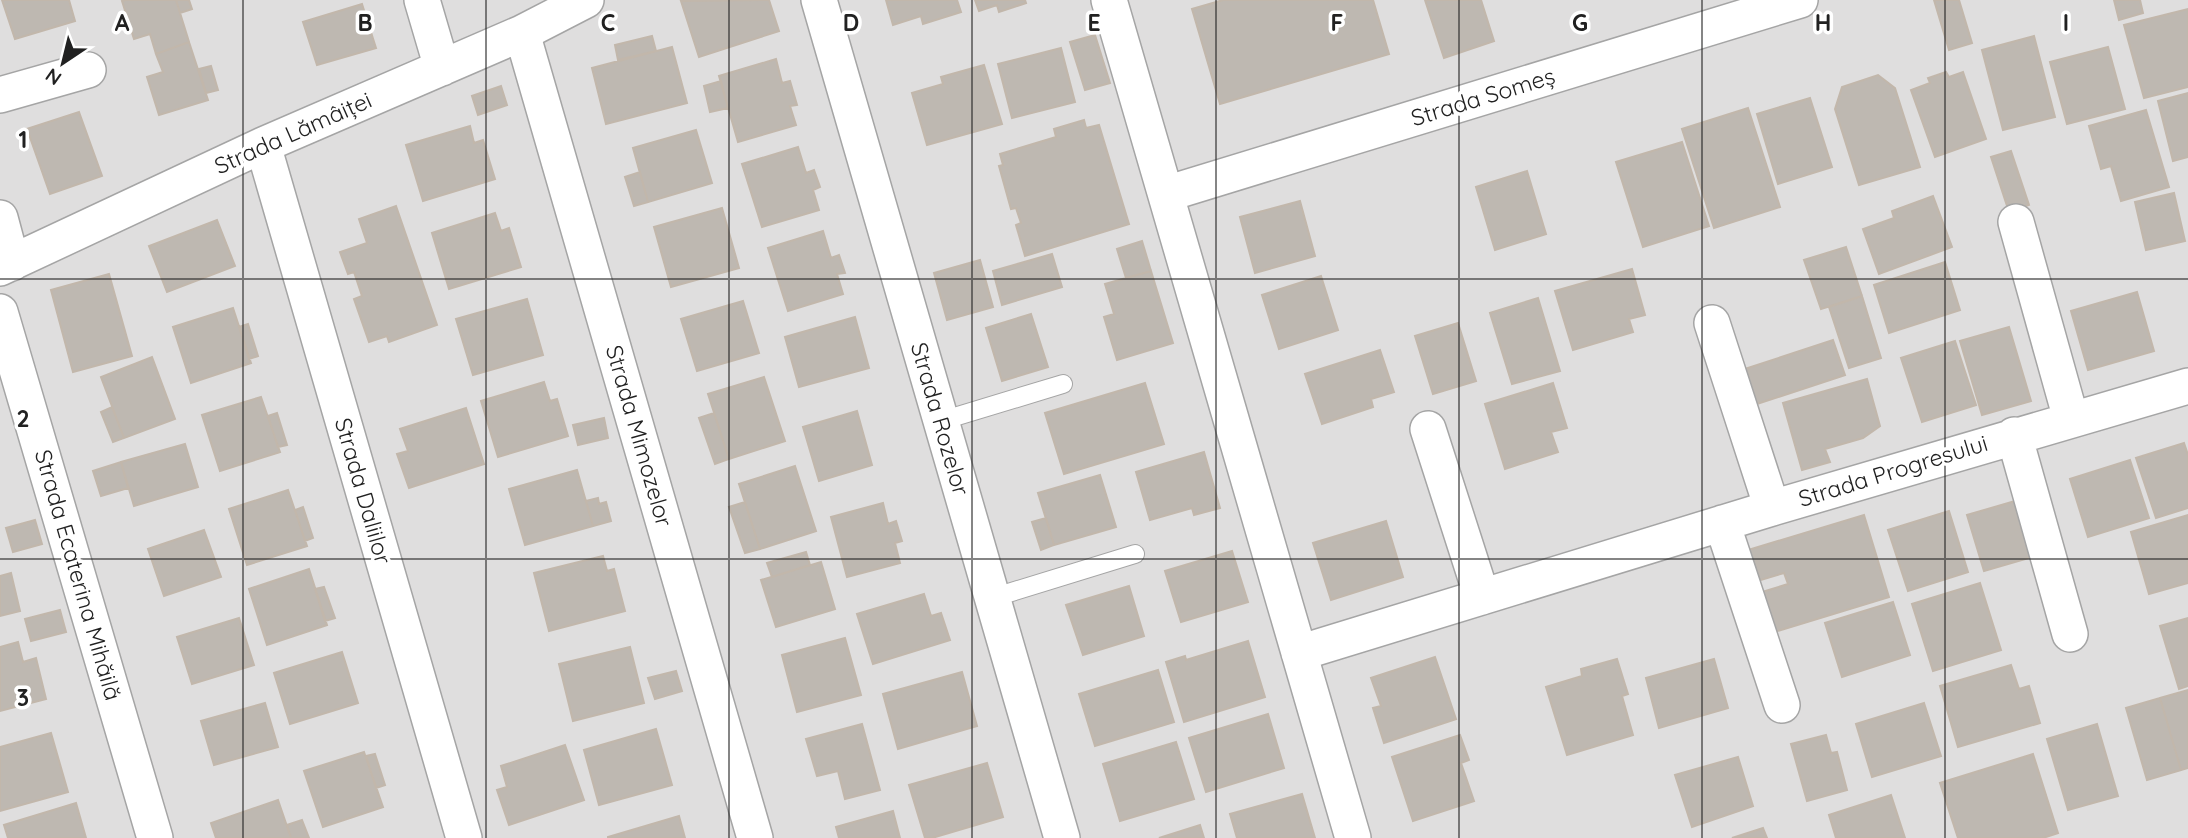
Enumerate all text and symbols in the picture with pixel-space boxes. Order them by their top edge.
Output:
text: A [115,8,130,37]
text: B [357,8,373,37]
text: C [601,8,615,37]
text: D [843,8,859,37]
text: E [1087,8,1101,37]
text: F [1331,8,1343,37]
text: G [1572,8,1588,37]
text: H [1815,8,1831,37]
text: I [2063,8,2069,37]
north arrow [28,28,98,98]
street label: Strada Someș [1407,61,1558,132]
text: N [41,63,66,91]
street label: Strada Lămâiței [210,85,376,180]
text: 1 [19,125,27,154]
street label: Strada Rozelor [905,339,976,499]
street label: Strada Mimozelor [600,342,679,530]
text: 2 [16,404,30,433]
street label: Strada Daliilor [329,414,398,567]
street label: Strada Progresului [1795,428,1991,513]
street label: Strada Ecaterina Mihăilă [29,446,128,703]
text: 3 [17,683,29,712]

